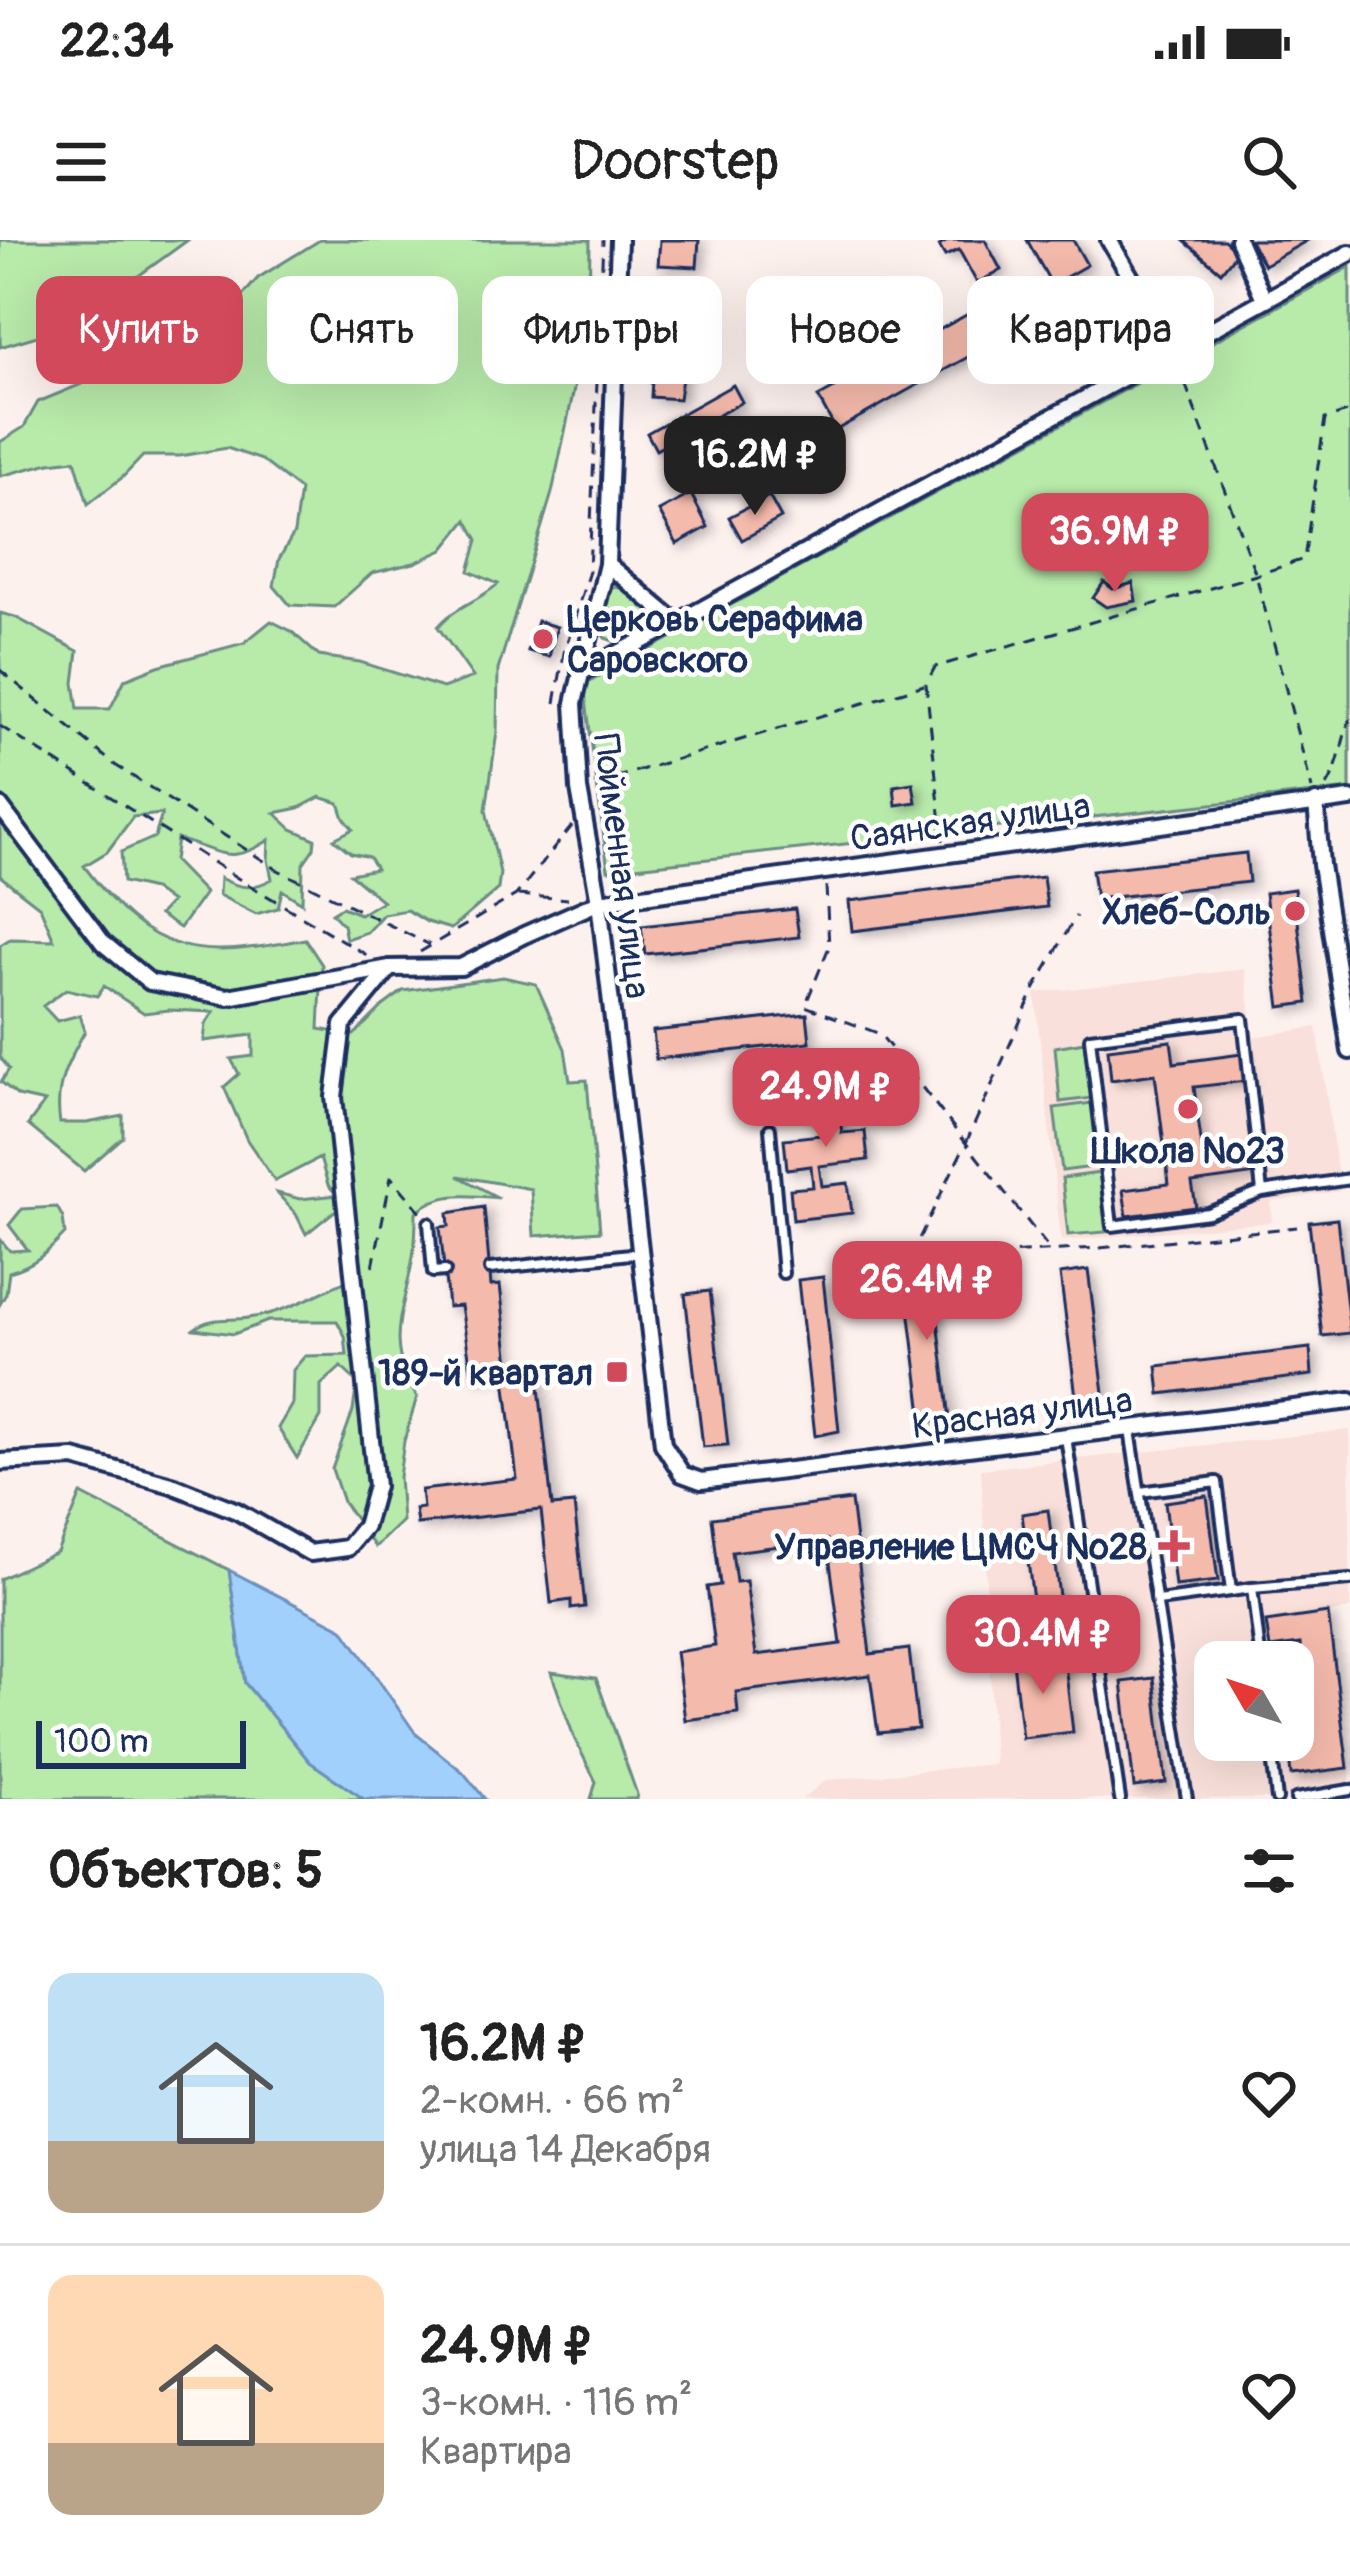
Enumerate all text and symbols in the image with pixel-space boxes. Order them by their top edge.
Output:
text: 22:34 [60,14,174,70]
text: Doorstep [570,128,780,196]
icon: menu [48,129,114,195]
icon: search [1236,129,1302,195]
chip: Купить [36,276,243,384]
chip: Снять [267,276,458,384]
chip: Фильтры [482,276,722,384]
chip: Новое [746,276,943,384]
chip: Квартира [967,276,1214,384]
pin: 16.2M ₽ [644,416,866,518]
text: 16.2M ₽ [691,430,819,479]
pin: 36.9M ₽ [1004,493,1226,595]
text: 36.9M ₽ [1048,507,1182,556]
place label: Церковь Серафима Саровского [567,597,863,683]
marker: Церковь Серафима Саровского [530,626,556,652]
street label: Пойменная улица [583,731,660,1001]
street label: Саянская улица [847,783,1093,862]
place label: Хлеб-Соль [1102,890,1271,935]
marker: Хлеб-Соль [1282,898,1308,924]
pin: 24.9M ₽ [715,1048,937,1150]
text: 24.9M ₽ [760,1062,893,1111]
marker: Школа №23 [1175,1096,1201,1122]
place label: Школа №23 [1090,1129,1285,1174]
pin: 26.4M ₽ [816,1241,1038,1343]
text: 26.4M ₽ [859,1255,995,1304]
place label: 189-й квартал [378,1351,593,1396]
marker: 189-й квартал [604,1359,630,1385]
street label: Красная улица [909,1378,1135,1449]
place label: Управление ЦМСЧ №28 [774,1525,1147,1570]
marker: Управление ЦМСЧ №28 [1158,1530,1190,1562]
pin: 30.4M ₽ [932,1595,1154,1697]
text: 30.4M ₽ [973,1609,1113,1658]
north arrow [1194,1641,1314,1761]
map controls [1194,1641,1314,1761]
scale bar [36,1715,246,1768]
text: 100 m [54,1721,148,1762]
icon: filters [1236,1838,1302,1904]
text: Объектов: 5 [48,1839,323,1903]
text: 16.2M ₽ [420,2012,588,2076]
icon: home [144,2021,288,2165]
icon: heart [1236,2060,1302,2126]
text: 2-комн. · 66 m² [420,2076,685,2125]
text: улица 14 Декабря [420,2125,711,2174]
text: 24.9M ₽ [420,2314,594,2378]
icon: home [144,2323,288,2467]
icon: heart [1236,2362,1302,2428]
text: 3-комн. · 116 m² [420,2378,692,2427]
text: Квартира [420,2427,572,2476]

